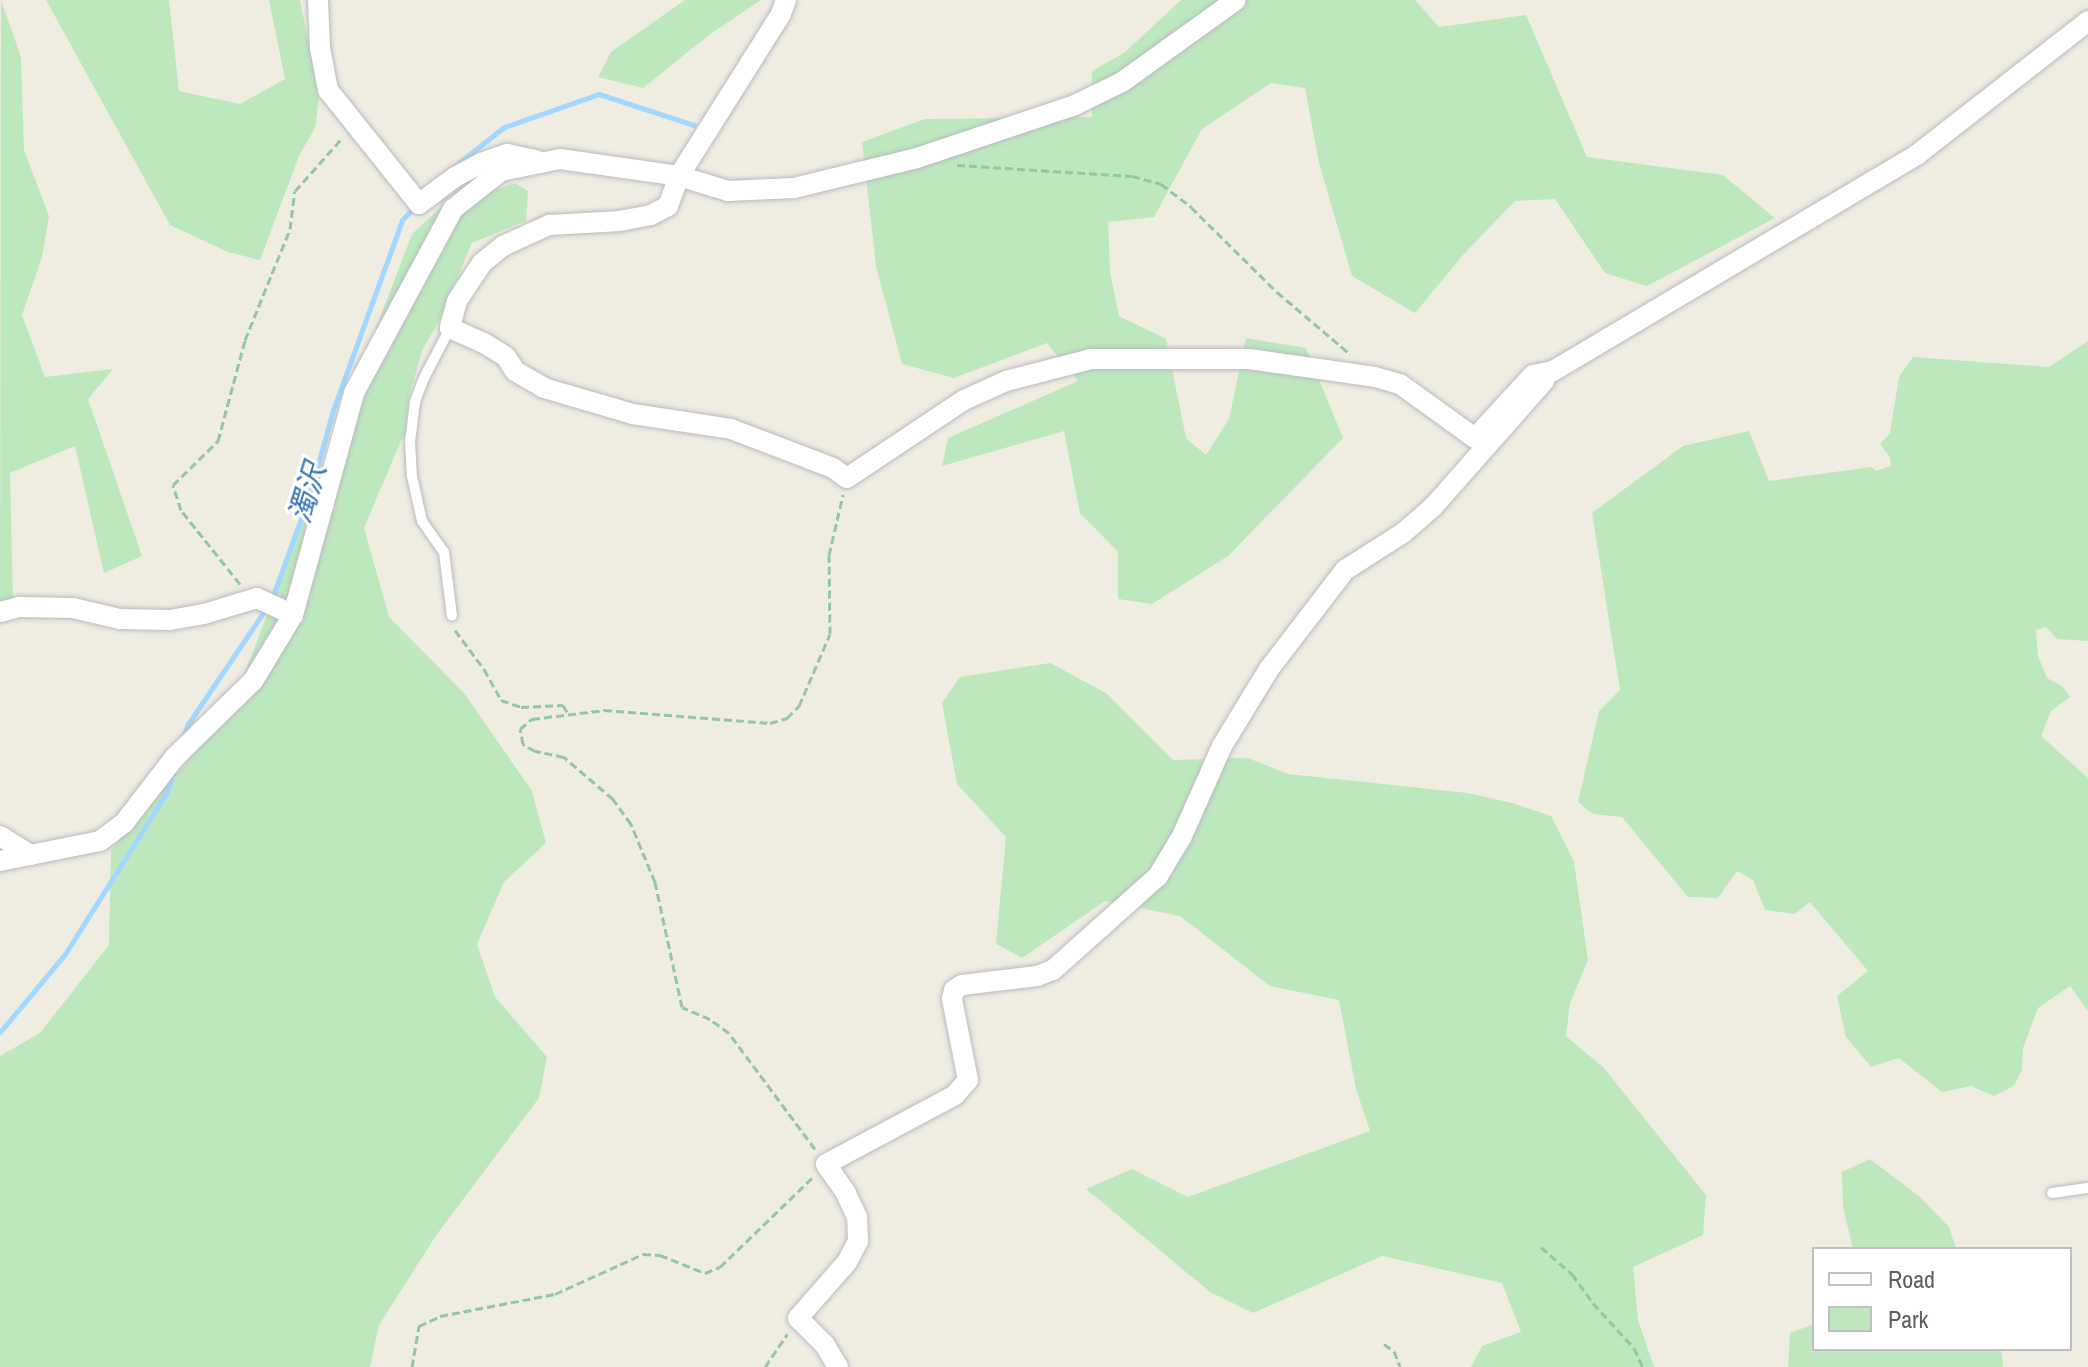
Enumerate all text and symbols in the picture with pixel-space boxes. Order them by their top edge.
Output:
water label: 濁沢 [281,459,333,527]
legend [1812,1247,2072,1351]
text: Road [1888,1263,1935,1295]
text: Park [1888,1303,1928,1335]

